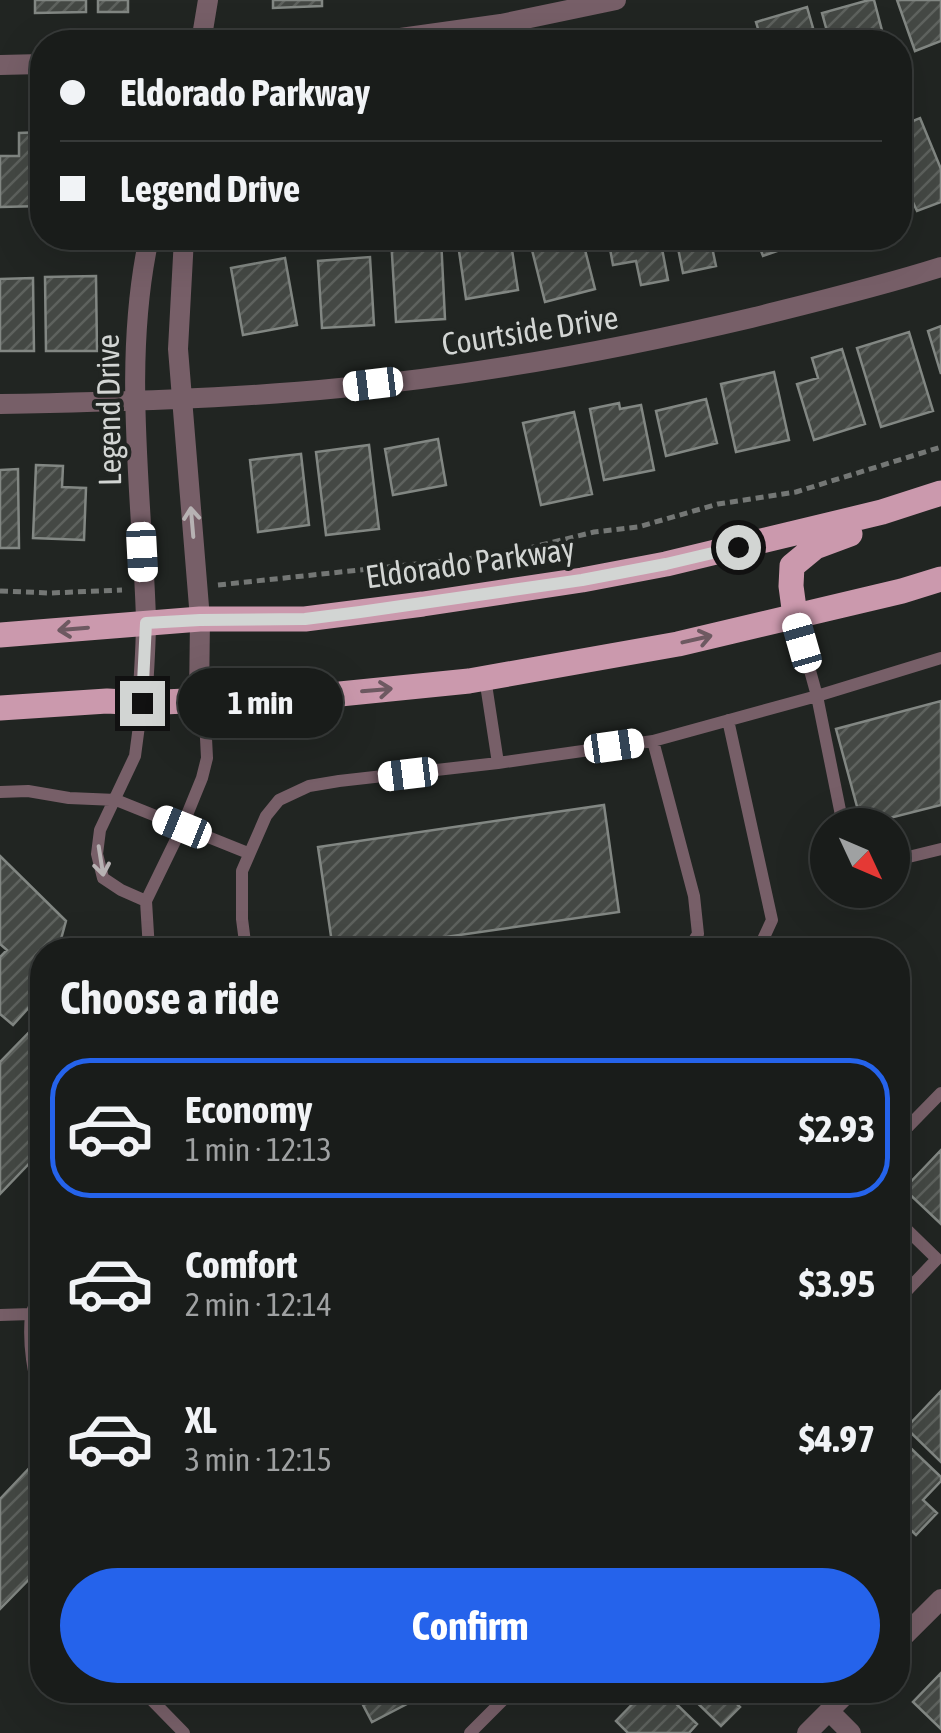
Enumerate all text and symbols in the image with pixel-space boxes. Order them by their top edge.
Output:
text: Eldorado Parkway [120,71,370,114]
text: Legend Drive [120,167,300,210]
street label: Courtside Drive [439,298,621,363]
street label: Legend Drive [89,334,128,486]
car [341,365,405,403]
one-way arrow [182,507,201,539]
car [125,521,159,583]
route start [716,525,761,570]
street label: Eldorado Parkway [363,530,577,595]
car [779,610,825,676]
one-way arrow [57,620,89,639]
one-way arrow [680,629,712,647]
callout: 1 min [177,668,342,738]
route end [120,681,165,726]
one-way arrow [360,681,392,700]
text: 1 min [228,684,293,721]
car [582,727,646,765]
car [376,755,440,793]
car [149,802,215,852]
north arrow [810,808,910,908]
map controls [810,808,910,908]
one-way arrow [92,844,111,877]
text: Choose a ride [60,972,279,1024]
icon: car [65,1083,155,1173]
text: Economy [185,1088,312,1131]
text: $2.93 [799,1107,875,1150]
text: 1 min · 12:13 [185,1131,332,1168]
icon: car [65,1238,155,1328]
text: Comfort [185,1243,297,1286]
text: $3.95 [799,1262,875,1305]
text: 2 min · 12:14 [185,1286,332,1323]
icon: car [65,1393,155,1483]
text: XL [185,1398,217,1441]
text: $4.97 [799,1417,875,1460]
text: 3 min · 12:15 [185,1441,332,1478]
button: Confirm [60,1568,880,1683]

